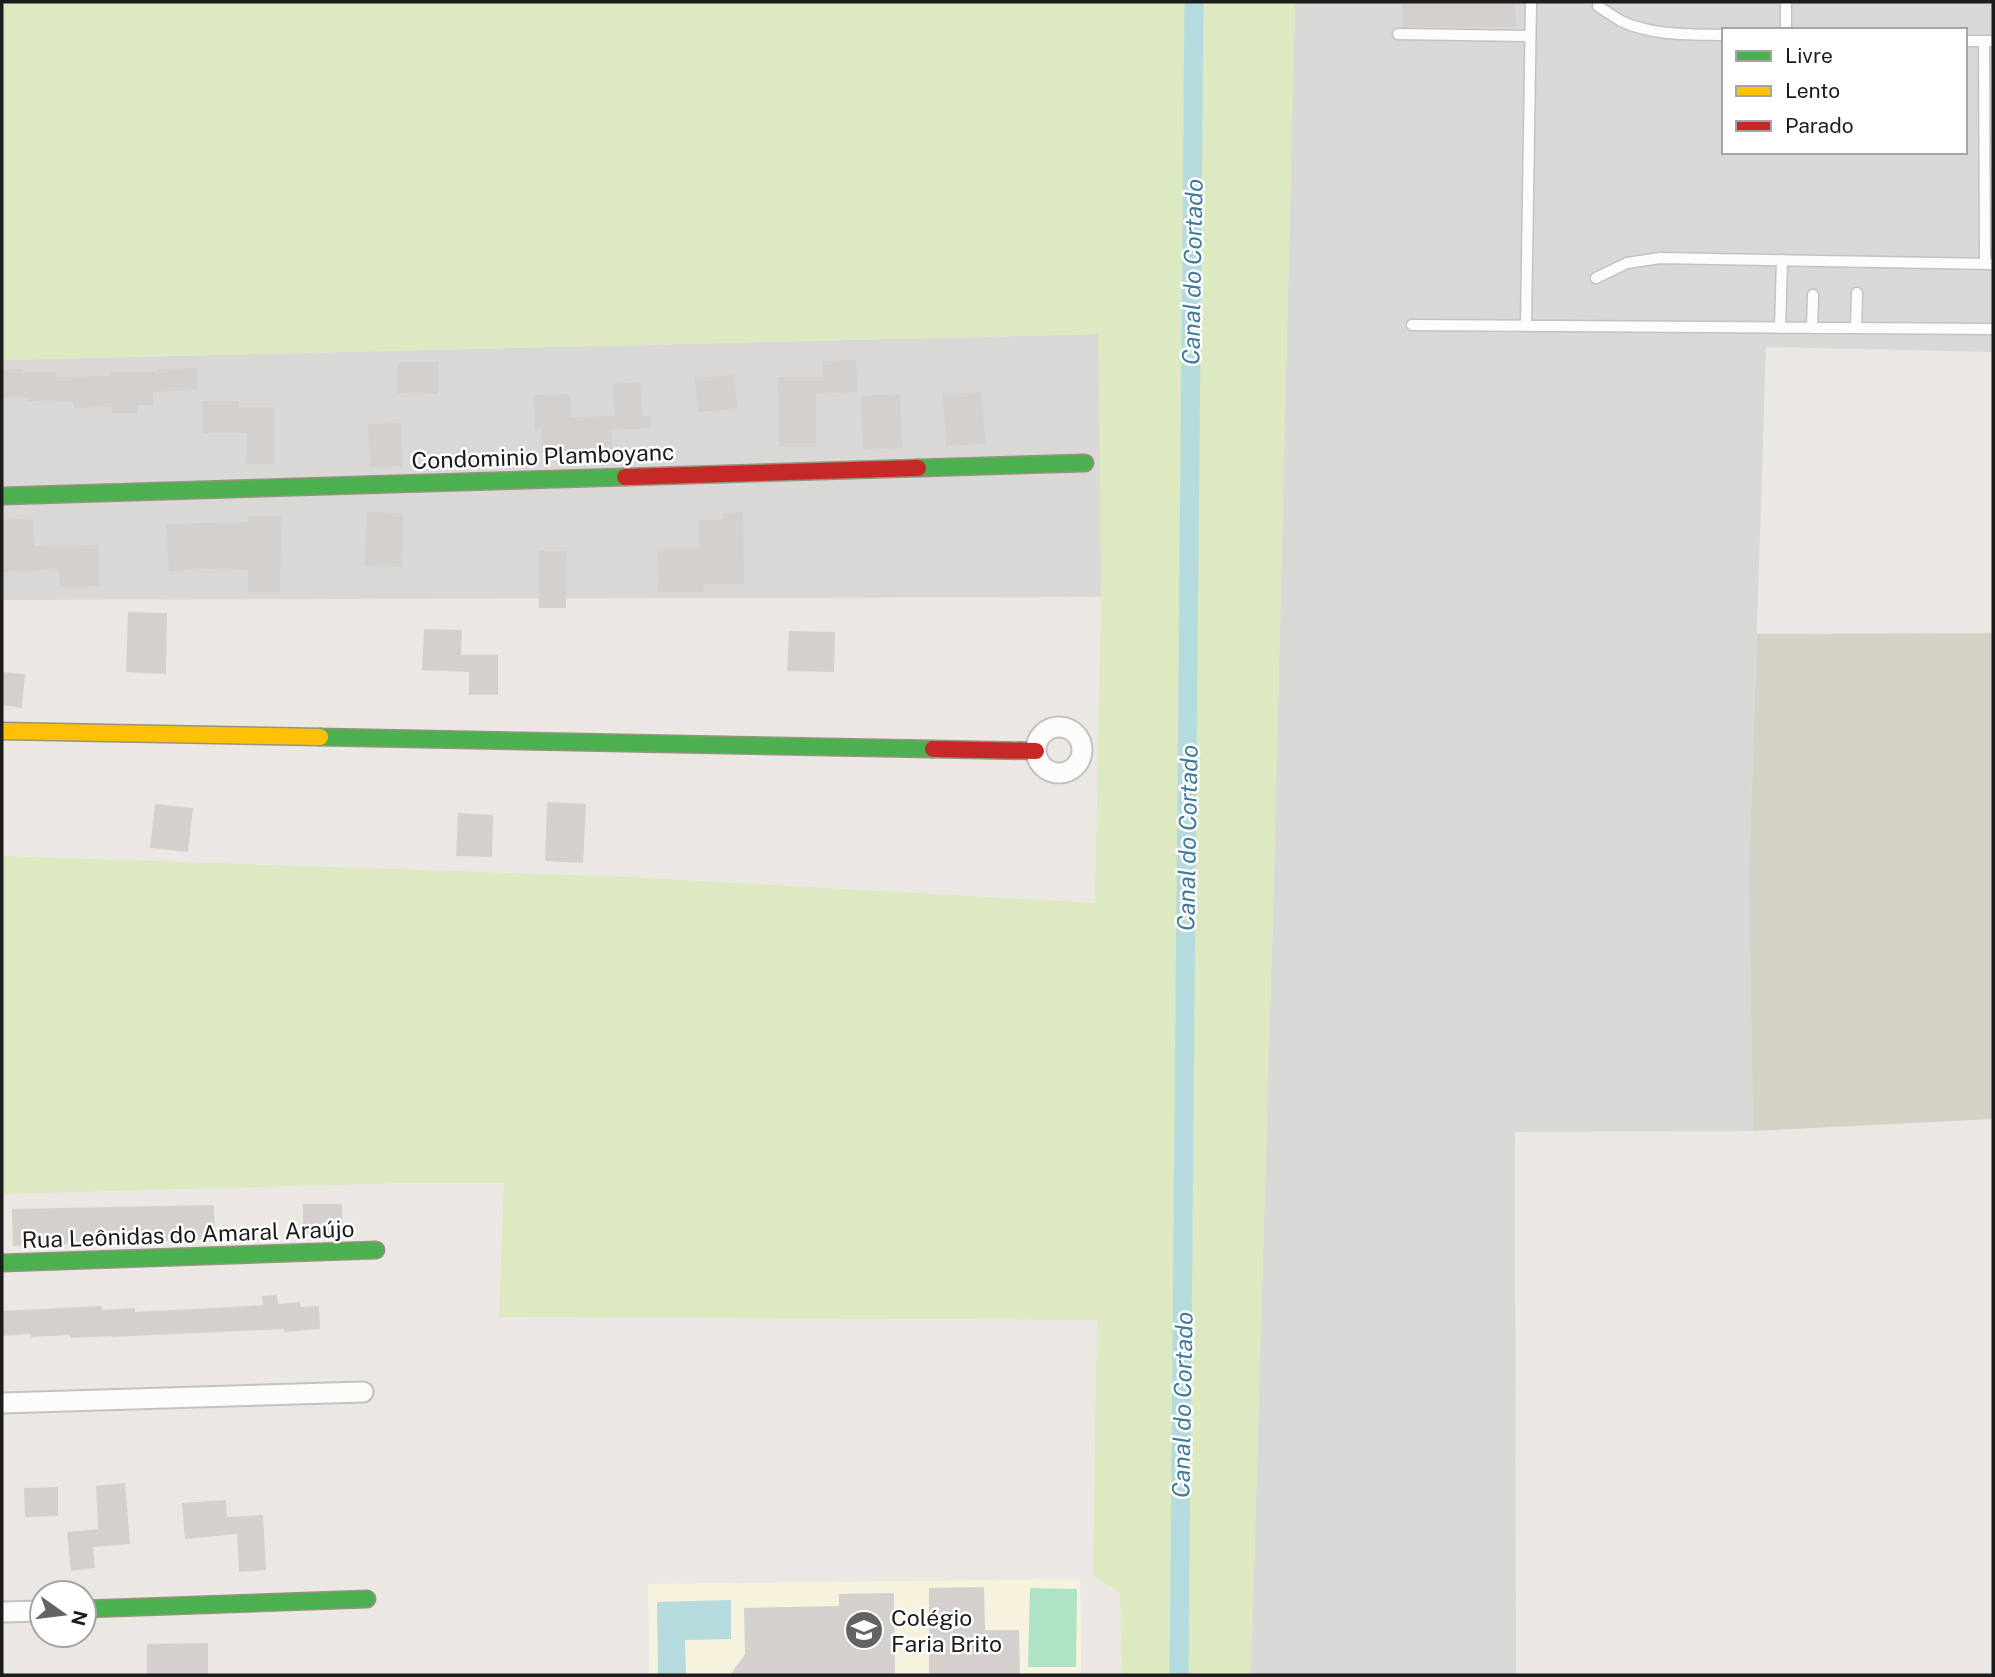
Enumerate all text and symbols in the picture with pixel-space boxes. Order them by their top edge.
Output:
legend [1722,28,1967,154]
text: Livre [1785,43,1833,68]
text: Lento [1785,78,1840,103]
text: Parado [1785,113,1854,138]
water label: Canal do Cortado [1176,179,1208,365]
street label: Condominio Plamboyanc [411,438,675,474]
water label: Canal do Cortado [1171,745,1203,931]
street label: Rua Leônidas do Amaral Araújo [21,1215,355,1253]
water label: Canal do Cortado [1166,1312,1198,1498]
north arrow [28,1579,98,1649]
place label: Colégio Faria Brito [891,1604,1002,1657]
text: N [67,1608,92,1628]
school or university icon: Colégio Faria Brito [843,1609,885,1651]

